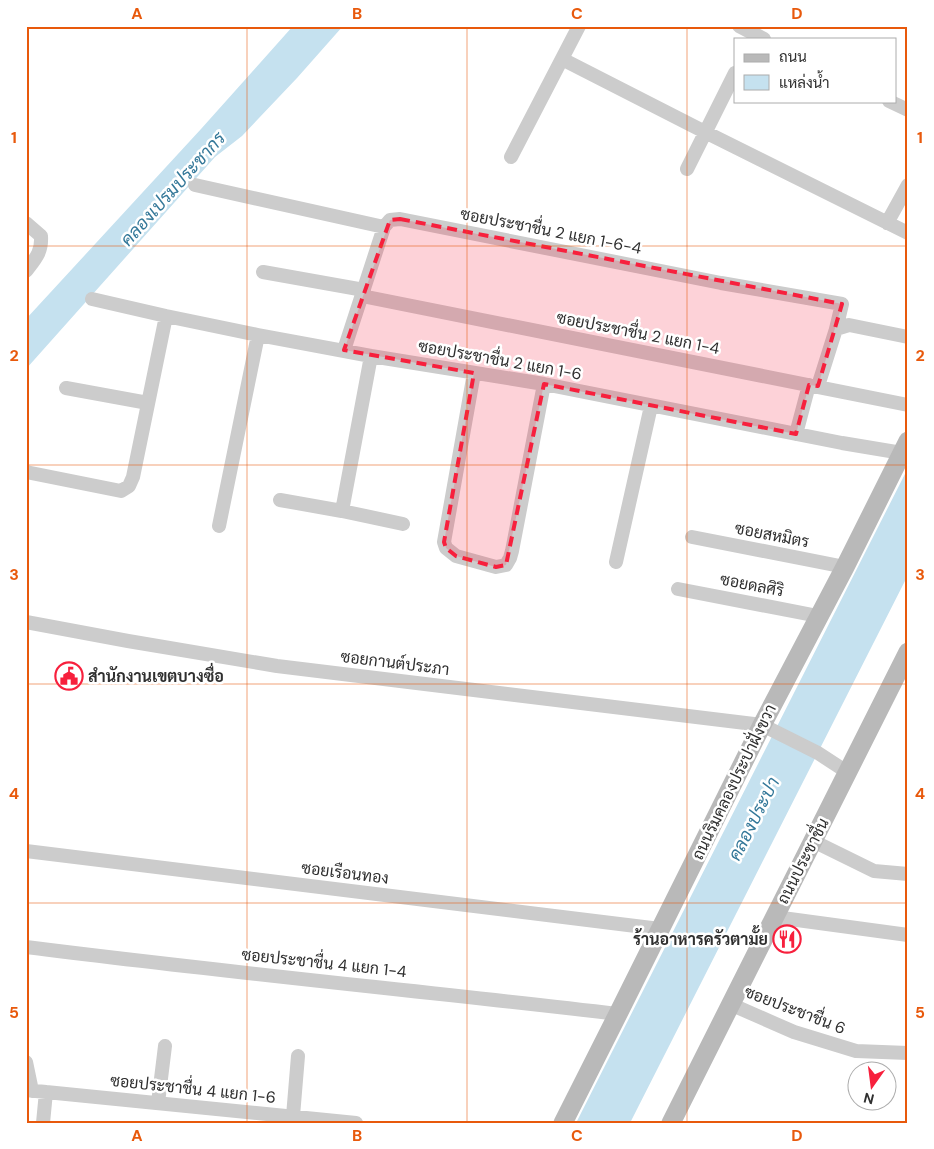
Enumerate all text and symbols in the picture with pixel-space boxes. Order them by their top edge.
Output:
text: A [131,3,143,24]
text: B [352,3,362,24]
text: C [571,3,583,24]
text: D [791,3,803,24]
legend [734,38,896,102]
text: ถนน [779,47,807,67]
text: แหล่งน้ำ [779,70,830,93]
water label: คลองเปรมประชากร [115,126,232,251]
text: 1 [11,127,17,148]
text: 1 [917,127,923,148]
street label: ซอยประชาชื่น 2 แยก 1-6-4 [459,199,644,259]
street label: ซอยประชาชื่น 2 แยก 1-4 [555,303,722,359]
street label: ซอยประชาชื่น 2 แยก 1-6 [417,331,584,385]
text: 2 [9,345,19,366]
text: 2 [915,345,925,366]
street label: ซอยสหมิตร [733,518,811,553]
text: 3 [9,564,19,585]
text: 3 [915,564,925,585]
street label: ซอยดลศิริ [718,569,786,602]
street label: ซอยกานต์ประภา [339,644,451,680]
public building icon: สำนักงานเขตบางซื่อ [54,661,84,691]
place label: สำนักงานเขตบางซื่อ [88,662,224,687]
street label: ถนนริมคลองประปาฝั่งขวา [688,701,780,863]
water label: คลองประปา [724,774,784,864]
text: 4 [9,783,19,804]
text: 4 [915,783,925,804]
street label: ถนนประชาชื่น [769,813,834,908]
street label: ซอยเรือนทอง [300,857,390,889]
restaurant icon: ร้านอาหารครัวตามั้ย [772,924,802,954]
place label: ร้านอาหารครัวตามั้ย [633,925,768,950]
street label: ซอยประชาชื่น 4 แยก 1-4 [240,940,408,982]
street label: ซอยประชาชื่น 6 [741,977,850,1039]
text: 5 [9,1002,19,1023]
text: 5 [915,1002,925,1023]
north arrow [846,1062,896,1112]
street label: ซอยประชาชื่น 4 แยก 1-6 [109,1066,277,1108]
text: N [862,1089,876,1109]
text: A [131,1125,143,1146]
text: B [352,1125,362,1146]
text: C [571,1125,583,1146]
text: D [791,1125,803,1146]

